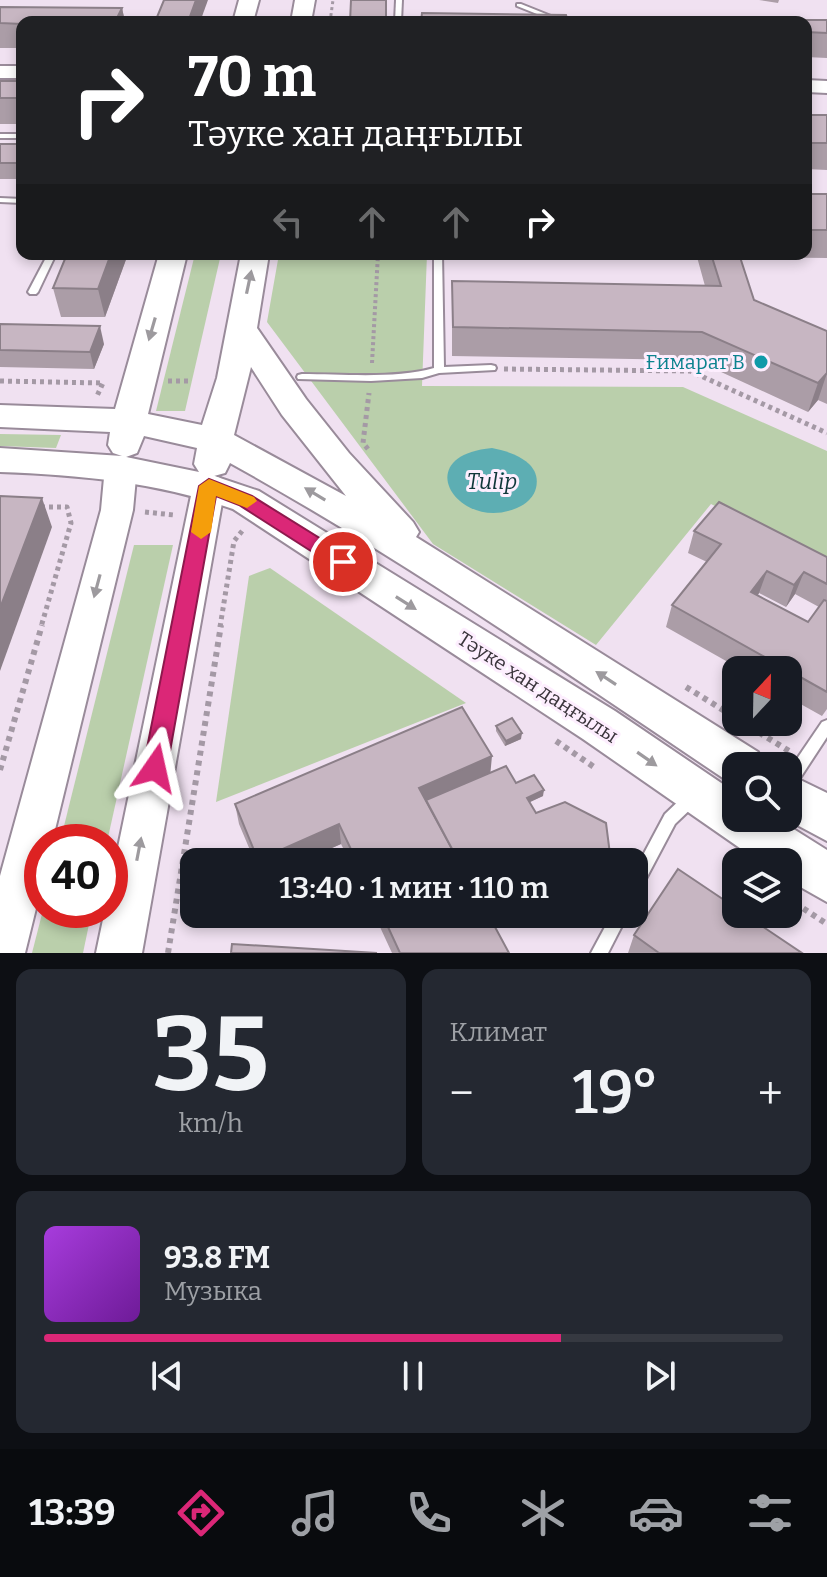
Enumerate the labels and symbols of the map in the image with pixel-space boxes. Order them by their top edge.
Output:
one-way arrow [243,269,256,294]
one-way arrow [145,317,158,341]
place label: Ғимарат В [646,350,745,374]
marker: Ғимарат В [752,353,770,371]
water label: Tulip [467,468,517,495]
one-way arrow [304,488,326,502]
pin [309,528,377,596]
one-way arrow [91,574,103,599]
one-way arrow [395,595,417,609]
street label: Тәуке хан даңғылы [453,626,623,748]
north arrow [722,656,802,736]
one-way arrow [595,671,616,686]
position arrow [113,726,197,810]
one-way arrow [637,751,658,766]
speed limit sign: 40 [24,824,128,928]
one-way arrow [134,836,146,861]

